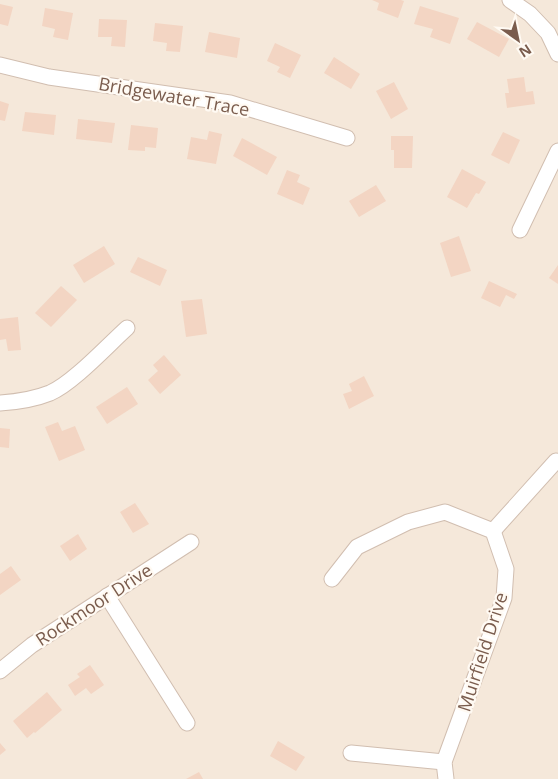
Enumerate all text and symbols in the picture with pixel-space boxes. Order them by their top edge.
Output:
north arrow [493,15,543,65]
text: N [515,40,535,62]
street label: Bridgewater Trace [97,71,252,121]
street label: Rockmoor Drive [31,557,156,651]
street label: Muirfield Drive [451,589,513,714]

